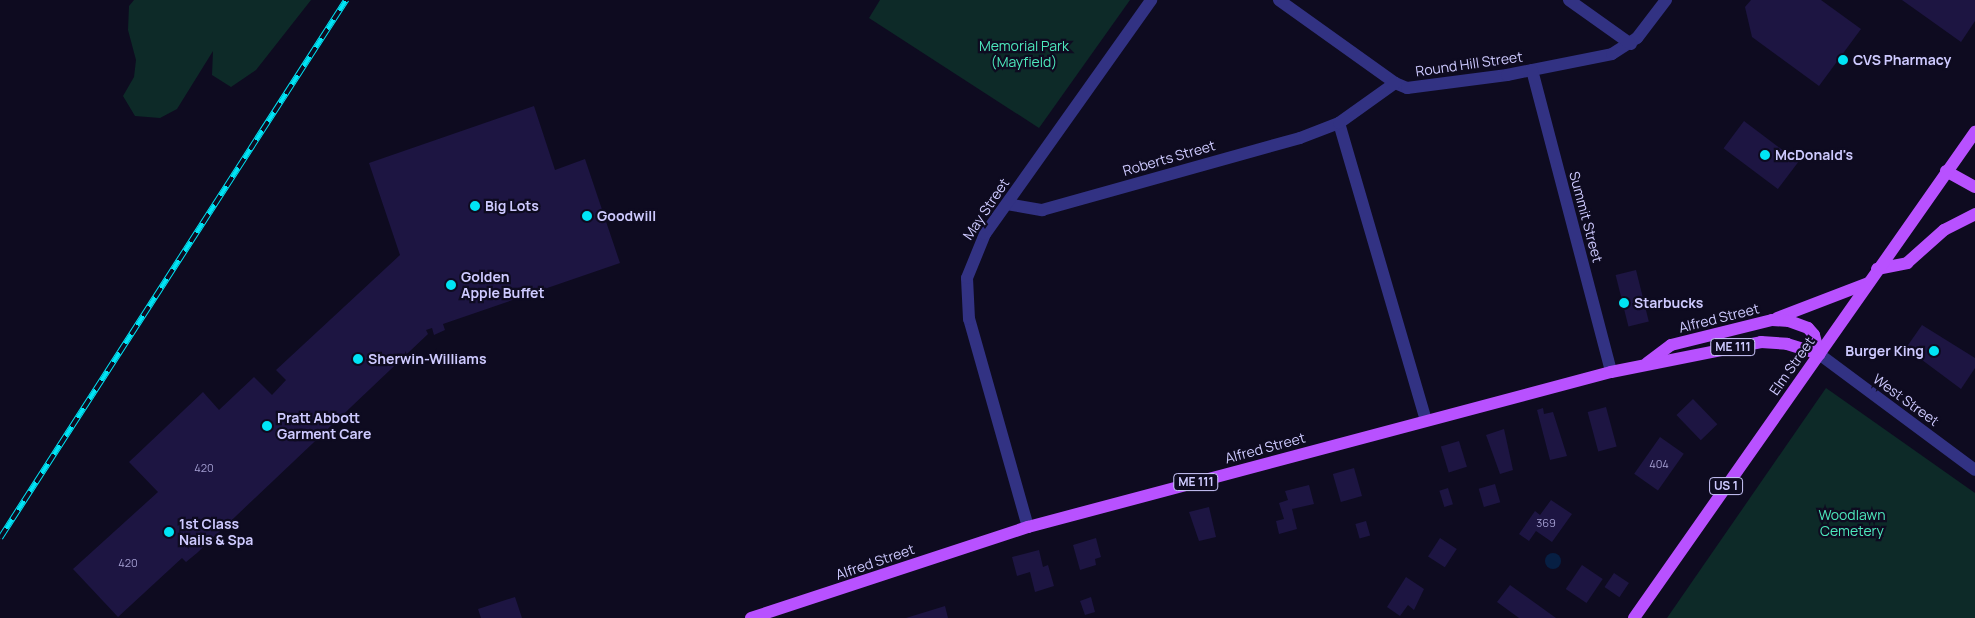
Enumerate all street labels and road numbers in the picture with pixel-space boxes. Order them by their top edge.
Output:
street label: Round Hill Street [1414,48,1524,80]
street label: Roberts Street [1121,137,1217,179]
street label: Summit Street [1566,170,1606,264]
street label: May Street [959,175,1013,243]
street label: Alfred Street [1677,300,1761,336]
street label: Elm Street [1766,334,1818,398]
road number: ME 111 [1709,338,1757,357]
street label: West Street [1870,370,1942,430]
street label: Alfred Street [1223,429,1307,467]
road number: ME 111 [1172,472,1220,492]
road number: US 1 [1708,476,1744,496]
street label: Alfred Street [833,541,917,583]

